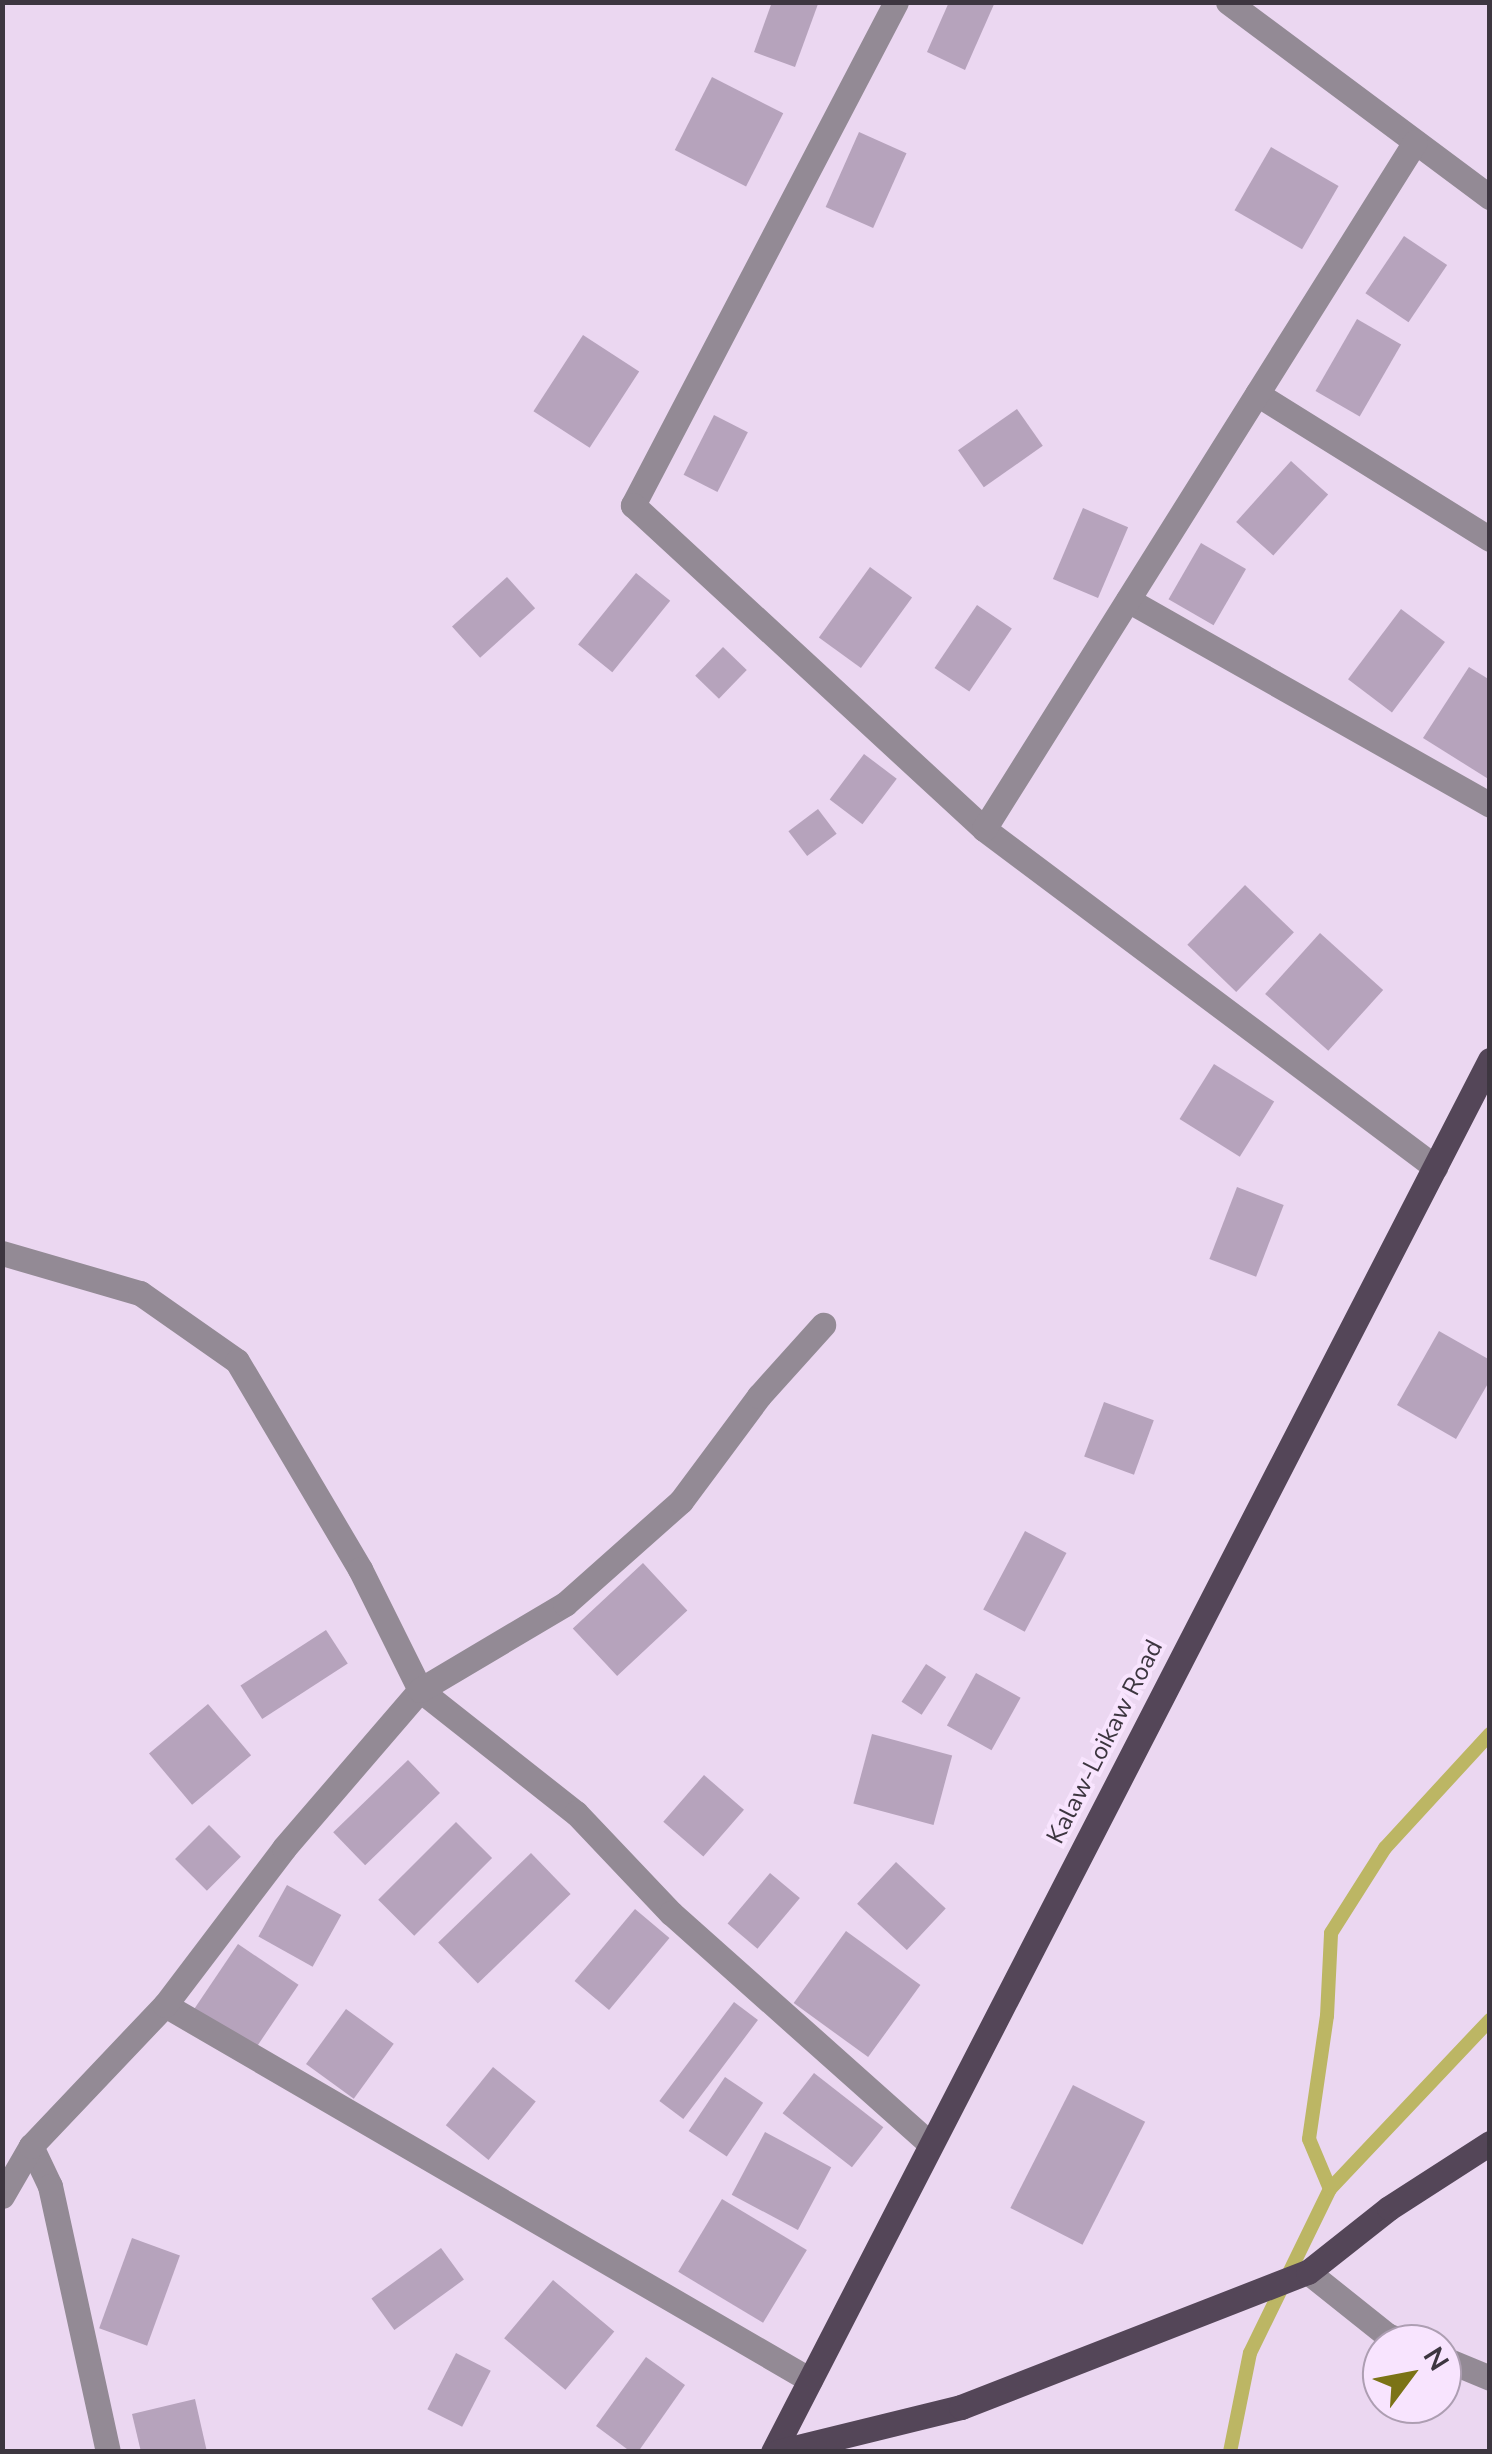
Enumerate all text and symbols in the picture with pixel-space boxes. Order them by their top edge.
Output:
street label: Kalaw-Loikaw Road [1041,1635,1169,1849]
north arrow [1362,2324,1462,2424]
text: N [1414,2340,1457,2378]

